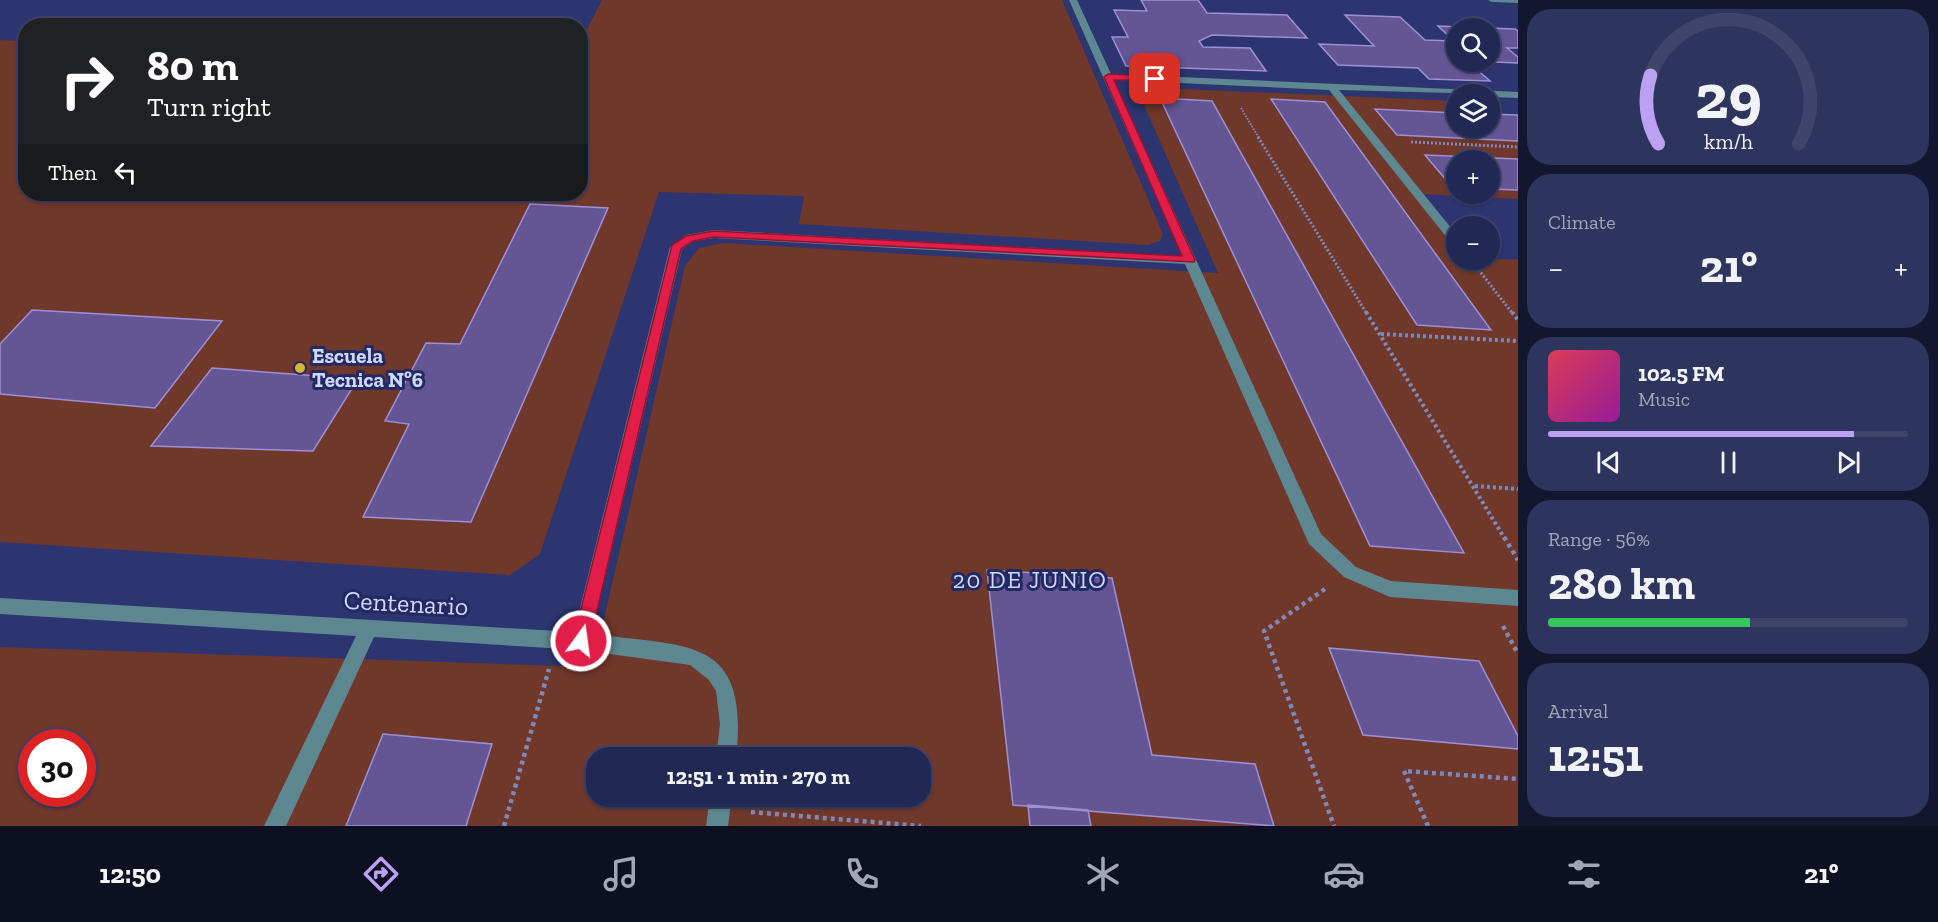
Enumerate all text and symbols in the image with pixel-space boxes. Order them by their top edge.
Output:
map controls [1446,18,1500,270]
button: search [1446,18,1500,72]
text: 80 m [147,40,238,91]
icon: right [48,42,126,120]
pin [1129,53,1180,104]
text: 29 [1695,59,1761,134]
icon: arrive [1138,62,1171,95]
button: layers [1446,84,1500,138]
text: Turn right [147,91,271,123]
text: km/h [1704,129,1752,154]
button: + [1446,150,1500,204]
icon: left [109,156,142,189]
text: Then [48,159,97,186]
text: Climate [1548,210,1616,234]
button: − [1446,216,1500,270]
text: 21° [1700,240,1758,294]
text: − [1548,248,1563,287]
text: + [1894,248,1908,287]
place label: Escuela Tecnica Nº6 [312,343,423,392]
text: 102.5 FM [1638,360,1724,387]
marker: Escuela Tecnica Nº6 [293,361,307,375]
text: Music [1638,387,1690,411]
icon: previous [1592,446,1625,479]
icon: pause [1712,446,1745,479]
icon: next [1832,446,1865,479]
text: Range · 56% [1548,527,1650,551]
text: 280 km [1548,557,1695,611]
district label: 20 DE JUNIO [953,565,1107,594]
street label: Centenario [343,584,469,622]
position arrow [549,609,613,673]
text: Arrival [1548,699,1608,723]
speed limit sign: 30 [18,729,96,807]
text: 12:51 [1548,729,1643,783]
text: 12:51 · 1 min · 270 m [667,763,850,790]
icon: directions [360,853,402,895]
icon: music [600,853,642,895]
icon: phone [841,853,883,895]
icon: climate [1082,853,1124,895]
icon: car [1323,853,1365,895]
icon: filters [1563,853,1605,895]
text: 12:50 [99,858,161,890]
text: 21° [1804,858,1839,890]

